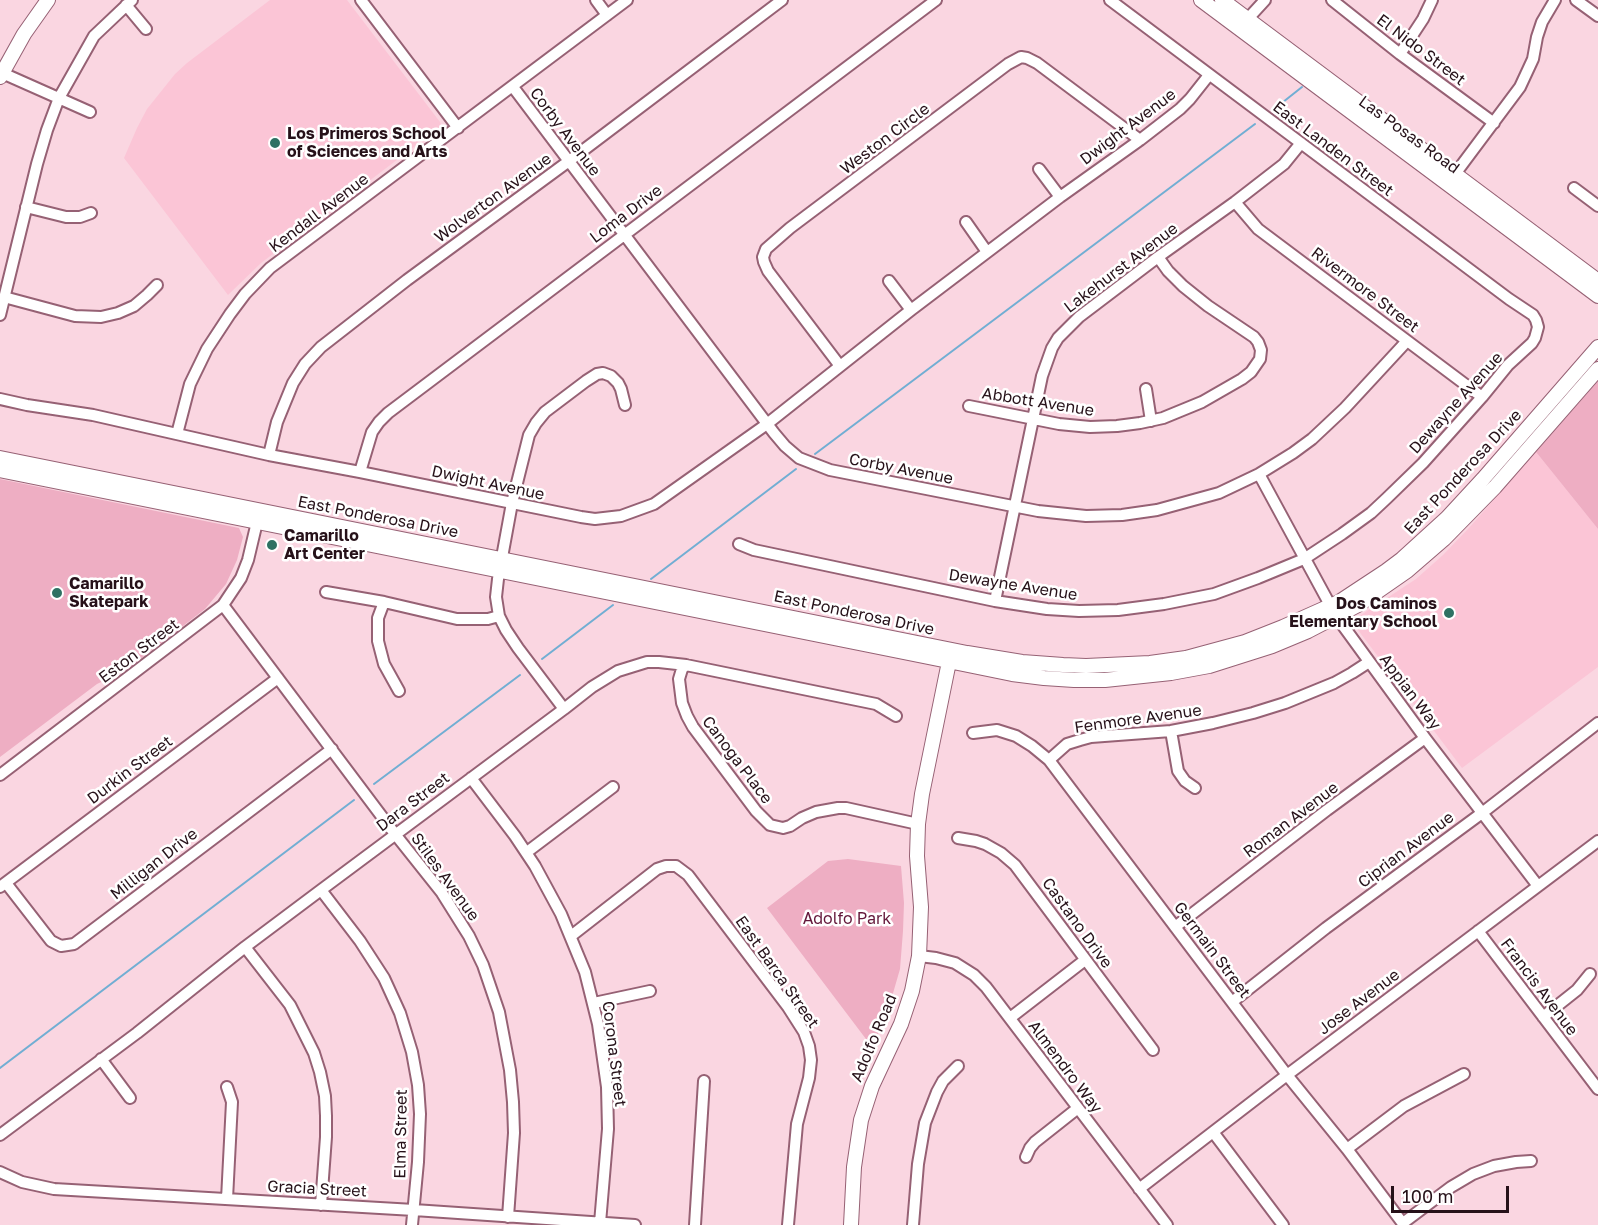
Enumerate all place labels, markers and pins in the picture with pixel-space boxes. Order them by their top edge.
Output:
place label: Los Primeros School of Sciences and Arts [287,124,447,162]
marker: Los Primeros School of Sciences and Arts [268,136,282,150]
place label: Camarillo Art Center [284,526,365,564]
marker: Camarillo Art Center [265,538,279,552]
place label: Camarillo Skatepark [69,574,149,612]
marker: Camarillo Skatepark [50,586,64,600]
place label: Dos Caminos Elementary School [1289,594,1437,632]
marker: Dos Caminos Elementary School [1442,606,1456,620]

